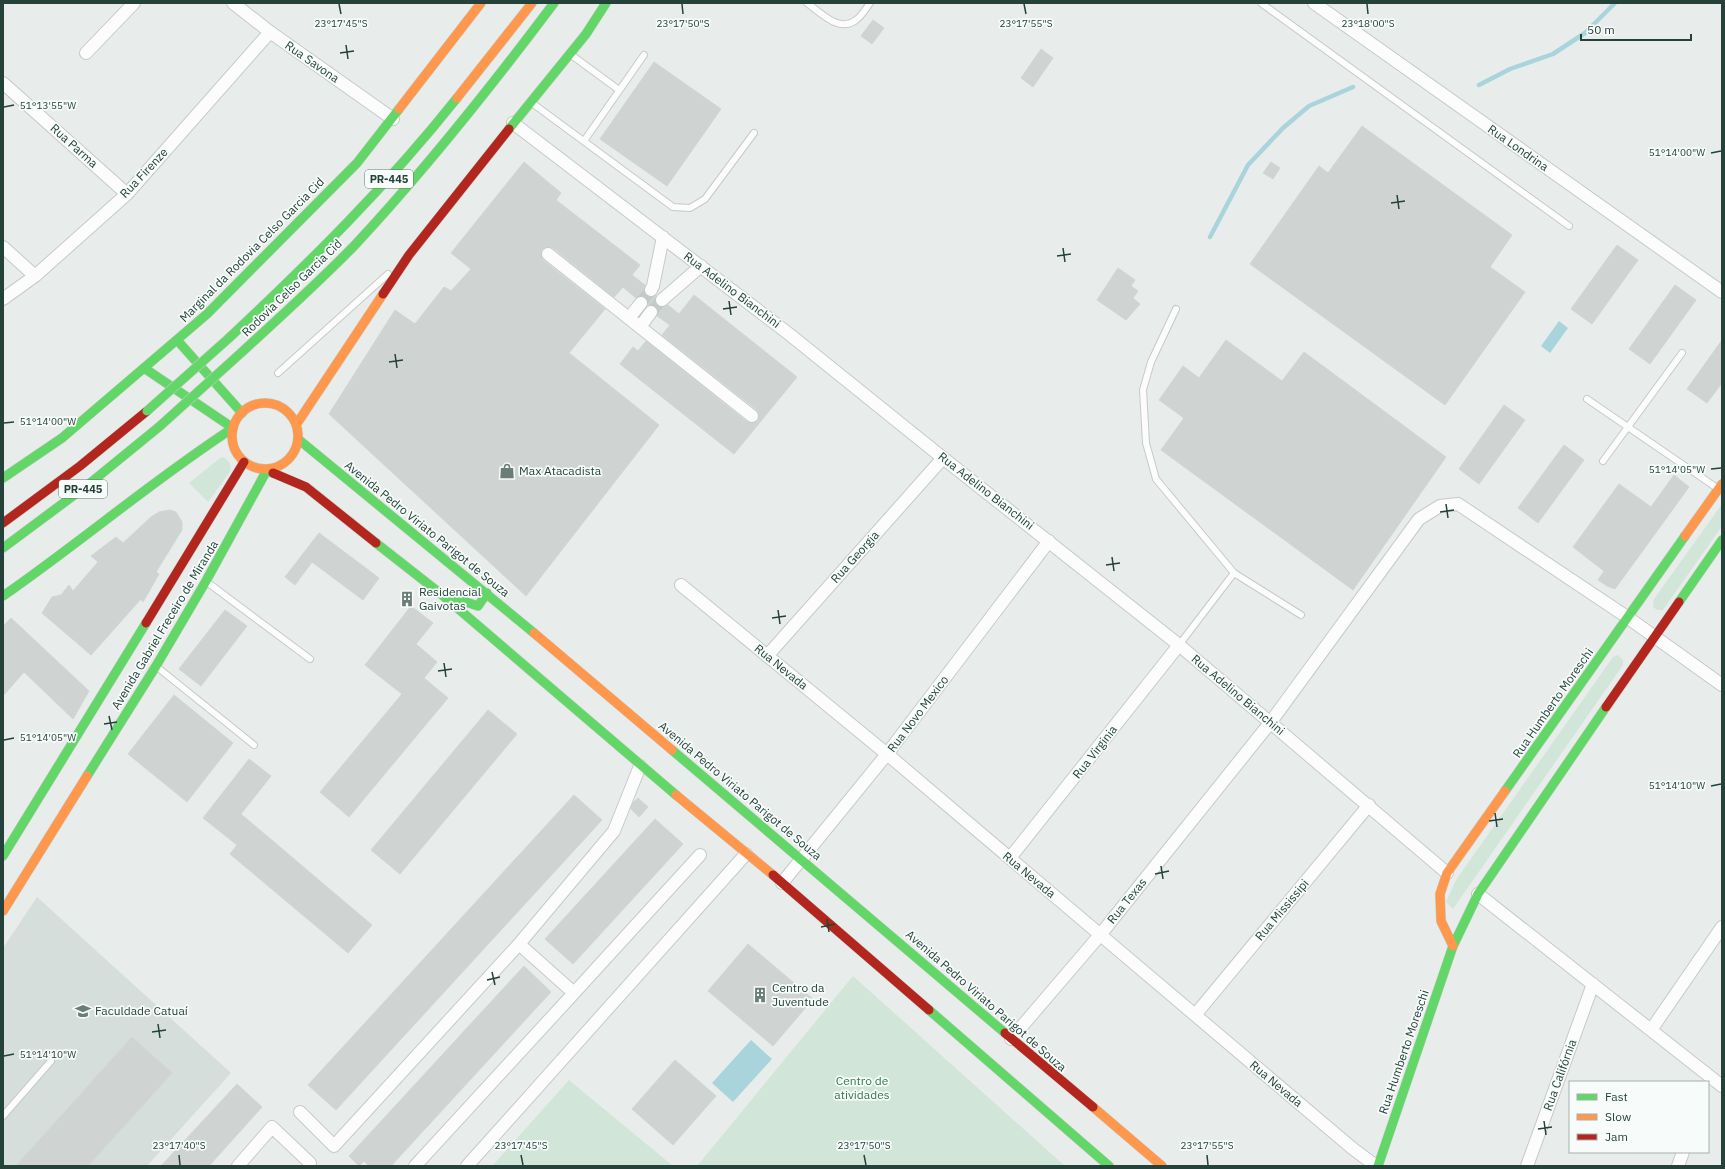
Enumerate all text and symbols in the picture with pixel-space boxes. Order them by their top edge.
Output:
scale bar [1581,16,1691,42]
text: 23°17'45"S [314,17,368,30]
text: 23°17'50"S [656,17,710,30]
text: 23°17'55"S [999,17,1053,30]
text: 23°18'00"S [1341,17,1395,30]
text: 50 m [1587,22,1615,37]
street label: Rua Savona [282,37,343,86]
text: 51°13'55"W [20,99,76,112]
street label: Rua Parma [48,120,102,171]
street label: Rua Londrina [1485,121,1552,174]
street label: Rua Firenze [117,144,171,201]
text: 51°14'00"W [1649,146,1705,159]
road number: PR-445 [365,170,413,188]
street label: Marginal da Rodovia Celso Garcia Cid [177,175,327,325]
street label: Rodovia Celso Garcia Cid [239,236,345,340]
street label: Rua Adelino Bianchini [681,248,784,331]
text: 51°14'00"W [20,415,76,428]
street label: Rua Adelino Bianchini [935,449,1037,533]
street label: Avenida Pedro Viriato Parigot de Souza [342,457,513,600]
shop icon: Max Atacadista [498,462,516,480]
place label: Max Atacadista [519,463,602,478]
text: 51°14'05"W [1649,463,1705,476]
road number: PR-445 [59,480,107,498]
street label: Rua Georgia [827,527,882,586]
street label: Avenida Gabriel Freceiro de Miranda [108,537,221,712]
place label: Residencial Gaivotas [419,584,481,613]
building icon: Residencial Gaivotas [398,590,416,608]
street label: Rua Nevada [752,641,811,693]
street label: Rua Humberto Moreschi [1509,645,1596,760]
street label: Rua Adelino Bianchini [1189,651,1288,738]
street label: Rua Novo Mexico [884,672,951,755]
street label: Avenida Pedro Viriato Parigot de Souza [656,718,825,864]
street label: Rua Virginia [1069,721,1120,781]
text: 51°14'05"W [20,731,76,744]
text: 51°14'10"W [1649,779,1705,792]
street label: Rua Nevada [1000,848,1059,901]
street label: Rua Texas [1104,875,1150,927]
street label: Rua Mississipi [1252,876,1312,943]
street label: Avenida Pedro Viriato Parigot de Souza [903,927,1070,1075]
place label: Centro da Juventude [772,980,829,1009]
building icon: Centro da Juventude [751,986,769,1004]
street label: Rua Humberto Moreschi [1375,988,1432,1116]
school or university icon: Faculdade Catuaí [74,1002,92,1020]
place label: Faculdade Catuaí [95,1003,188,1018]
street label: Rua Califórnia [1540,1036,1580,1113]
text: 51°14'10"W [20,1048,76,1061]
street label: Rua Nevada [1247,1057,1306,1110]
park label: Centro de atividades [834,1073,890,1102]
legend [1569,1081,1709,1153]
text: Fast [1605,1089,1628,1104]
text: Slow [1605,1109,1631,1124]
text: Jam [1605,1129,1628,1144]
text: 23°17'40"S [152,1139,206,1152]
text: 23°17'45"S [494,1139,548,1152]
text: 23°17'50"S [837,1139,891,1152]
text: 23°17'55"S [1180,1139,1234,1152]

